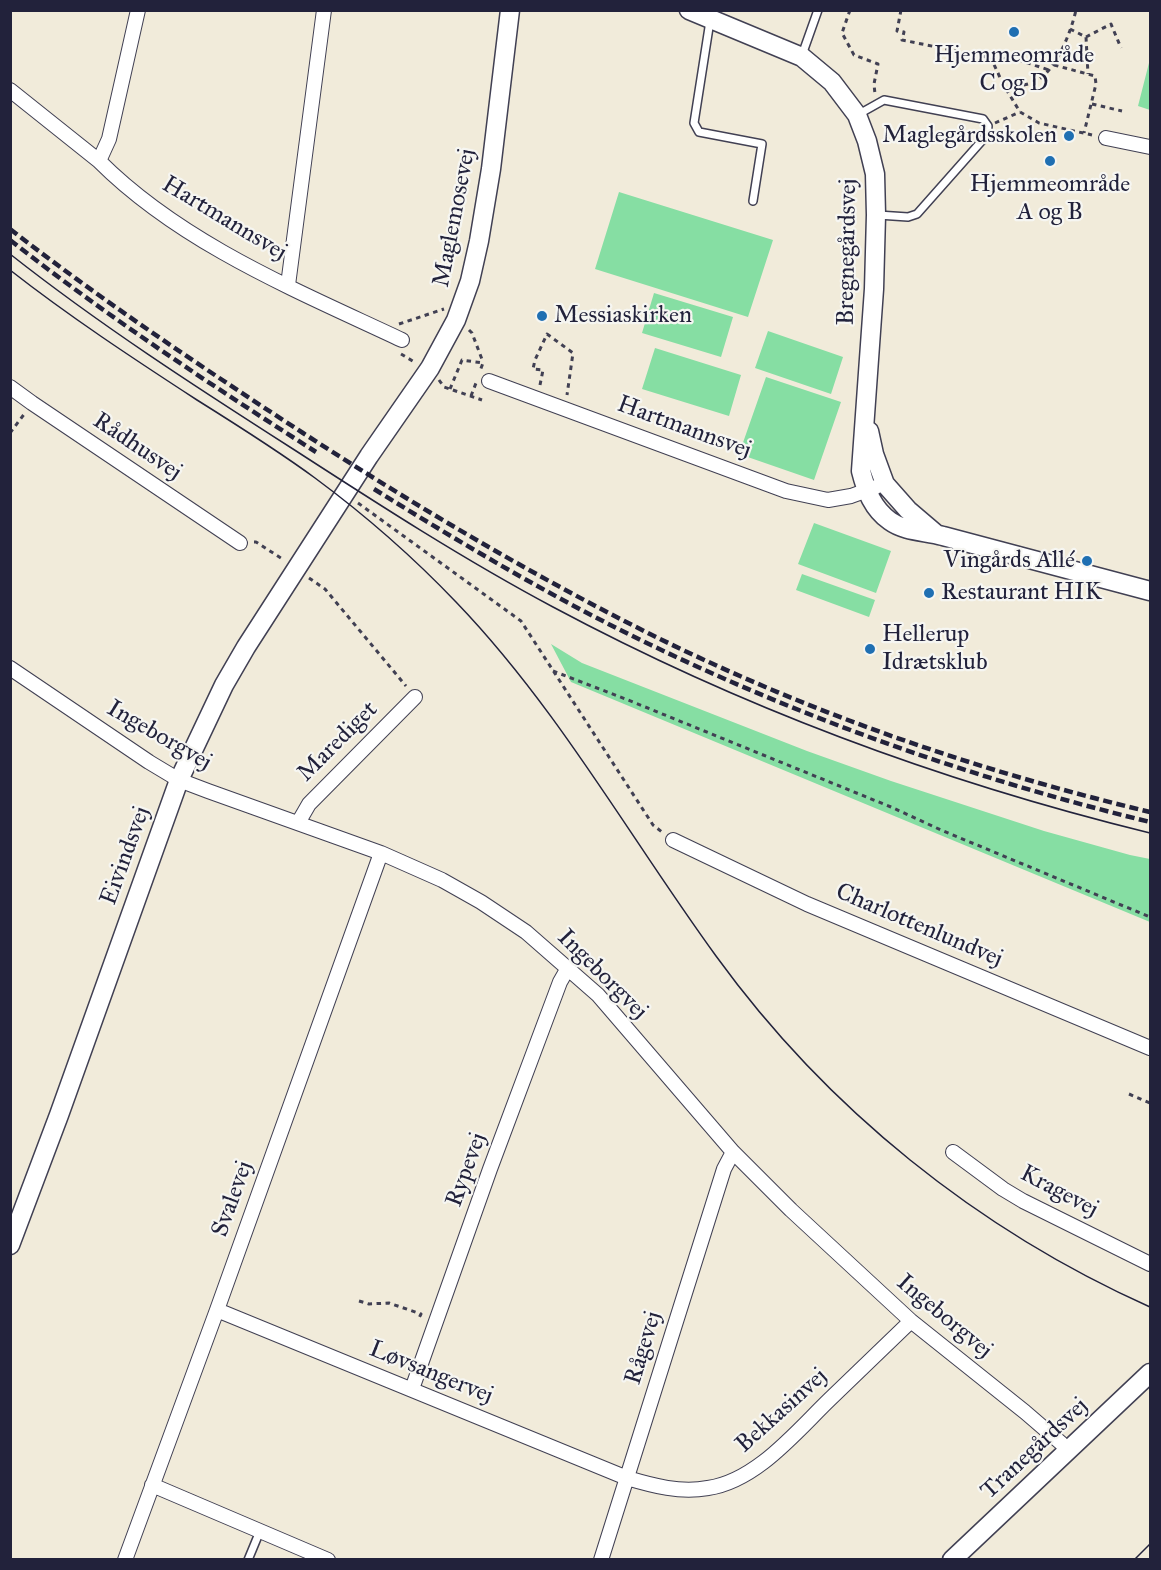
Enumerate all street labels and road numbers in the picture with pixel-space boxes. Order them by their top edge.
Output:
street label: Maglemosevej [427,146,483,290]
street label: Hartmannsvej [156,170,292,268]
street label: Bregnegårdsvej [832,178,864,326]
street label: Hartmannsvej [613,390,755,466]
street label: Rådhusvej [87,407,187,487]
street label: Ingeborgvej [102,695,216,777]
street label: Marediget [292,696,384,788]
street label: Eivindsvej [95,803,157,909]
street label: Charlottenlundvej [831,878,1007,974]
street label: Ingeborgvej [551,924,653,1026]
street label: Rypevej [440,1129,494,1211]
street label: Svalevej [206,1157,260,1241]
street label: Kragevej [1015,1159,1103,1225]
street label: Ingeborgvej [890,1269,998,1365]
street label: Rågevej [619,1308,669,1388]
street label: Løvsangervej [365,1335,497,1411]
street label: Bekkasinvej [730,1362,834,1460]
street label: Tranegårdsvej [975,1392,1095,1506]

